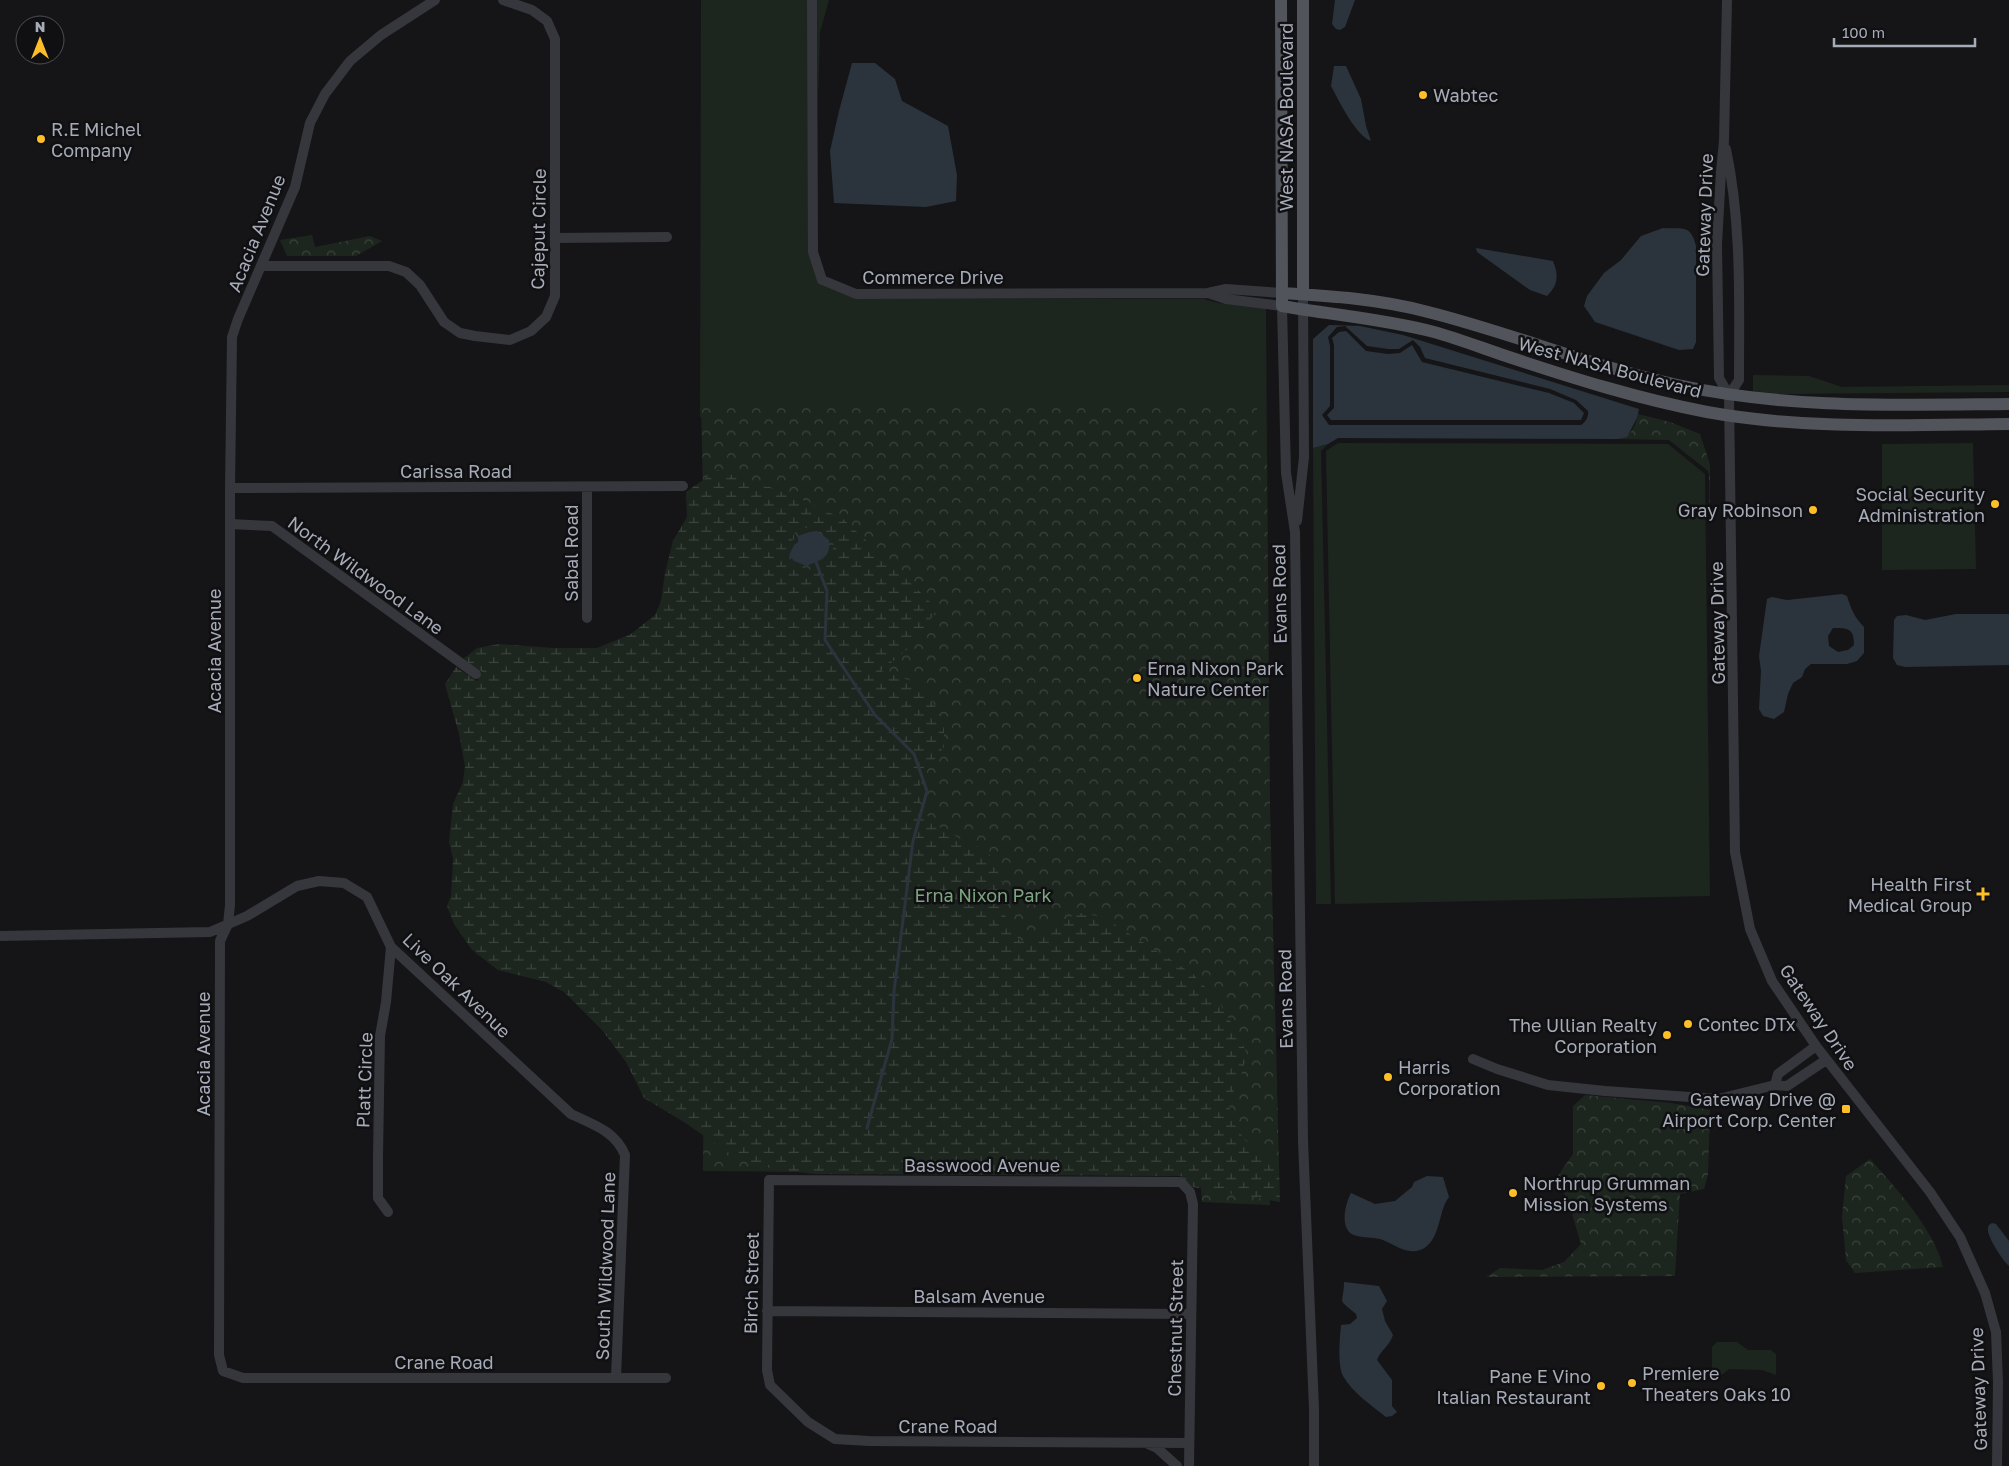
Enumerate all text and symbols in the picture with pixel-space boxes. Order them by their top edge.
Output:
north arrow [15,15,65,65]
scale bar [1834,15,1975,47]
text: N [35,18,45,35]
street label: West NASA Boulevard [1275,23,1297,211]
text: 100 m [1842,23,1885,41]
place label: Wabtec [1433,84,1498,106]
marker: Wabtec [1417,89,1429,101]
place label: R.E Michel Company [51,118,142,161]
marker: R.E Michel Company [35,133,47,145]
street label: Gateway Drive [1691,153,1717,277]
street label: Cajeput Circle [526,168,550,290]
street label: Acacia Avenue [222,171,290,295]
street label: Commerce Drive [862,266,1004,288]
street label: West NASA Boulevard [1516,332,1704,402]
street label: Carissa Road [400,460,512,482]
place label: Social Security Administration [1855,483,1985,526]
marker: Social Security Administration [1989,498,2001,510]
place label: Gray Robinson [1678,499,1803,521]
street label: Sabal Road [560,504,582,602]
marker: Gray Robinson [1807,504,1819,516]
street label: North Wildwood Lane [284,511,448,639]
street label: Evans Road [1267,544,1291,644]
street label: Gateway Drive [1705,561,1729,685]
street label: Acacia Avenue [203,589,225,713]
place label: Erna Nixon Park Nature Center [1147,657,1284,700]
marker: Erna Nixon Park Nature Center [1131,672,1143,684]
place label: Health First Medical Group [1848,873,1972,916]
park label: Erna Nixon Park [914,884,1052,906]
marker: Health First Medical Group [1976,887,1990,901]
street label: Live Oak Avenue [398,928,516,1042]
street label: Evans Road [1273,949,1297,1049]
street label: Gateway Drive [1775,960,1863,1074]
street label: Acacia Avenue [192,992,214,1116]
place label: Contec DTx [1698,1013,1796,1035]
place label: The Ullian Realty Corporation [1509,1014,1657,1057]
marker: Contec DTx [1682,1018,1694,1030]
marker: The Ullian Realty Corporation [1661,1029,1673,1041]
street label: Platt Circle [351,1032,377,1128]
place label: Harris Corporation [1398,1056,1501,1099]
marker: Harris Corporation [1382,1071,1394,1083]
place label: Gateway Drive @ Airport Corp. Center [1662,1088,1836,1131]
marker: Gateway Drive @ Airport Corp. Center [1840,1103,1852,1115]
street label: Basswood Avenue [904,1154,1060,1176]
street label: South Wildwood Lane [591,1171,619,1361]
place label: Northrup Grumman Mission Systems [1523,1172,1690,1215]
marker: Northrup Grumman Mission Systems [1507,1187,1519,1199]
street label: Birch Street [739,1232,763,1334]
street label: Chestnut Street [1163,1259,1187,1397]
street label: Balsam Avenue [913,1285,1045,1307]
street label: Gateway Drive [1965,1327,1991,1451]
street label: Crane Road [394,1351,494,1373]
place label: Premiere Theaters Oaks 10 [1642,1362,1791,1405]
place label: Pane E Vino Italian Restaurant [1436,1365,1591,1408]
marker: Premiere Theaters Oaks 10 [1626,1377,1638,1389]
marker: Pane E Vino Italian Restaurant [1595,1380,1607,1392]
street label: Crane Road [898,1415,998,1437]

